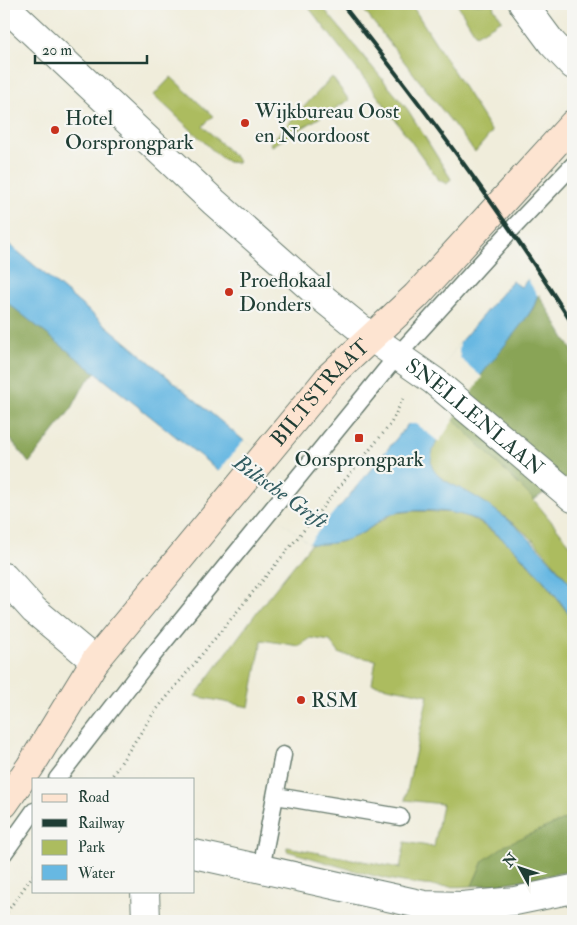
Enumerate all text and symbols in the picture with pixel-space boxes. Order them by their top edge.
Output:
scale bar [35,32,148,64]
text: 20 m [42,41,72,60]
place label: Wijkbureau Oost en Noordoost [254,98,400,149]
place label: Hotel Oorsprongpark [65,105,194,156]
marker: Wijkbureau Oost en Noordoost [239,117,251,129]
marker: Hotel Oorsprongpark [49,124,61,136]
place label: Proeflokaal Donders [239,267,332,318]
marker: Proeflokaal Donders [223,286,235,298]
street label: BILTSTRAAT [265,333,376,452]
street label: SNELLENLAAN [400,352,549,482]
marker: Oorsprongpark [353,432,365,444]
place label: Oorsprongpark [295,446,423,473]
water label: Biltsche Grift [227,448,334,536]
place label: RSM [311,687,358,714]
marker: RSM [295,694,307,706]
legend [32,778,195,892]
text: Road [78,788,110,807]
text: Railway [78,814,125,833]
text: Park [78,838,105,857]
north arrow [494,842,544,892]
text: N [499,849,521,871]
text: Water [77,864,115,883]

